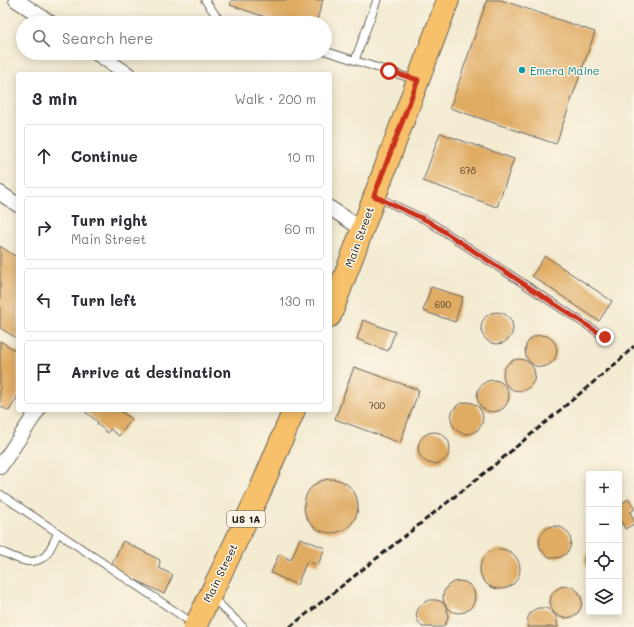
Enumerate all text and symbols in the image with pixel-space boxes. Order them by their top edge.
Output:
search box [16,16,332,60]
icon: search [30,27,52,49]
text: Search here [62,28,153,48]
route start [380,62,398,80]
place label: Emera Maine [530,63,600,78]
marker: Emera Maine [517,65,527,75]
text: 3 min [32,87,77,109]
text: Walk · 200 m [235,90,316,107]
icon: ahead [33,145,55,167]
text: Continue [71,146,138,166]
text: 10 m [287,148,315,165]
house number: 678 [460,165,476,176]
street label: Main Street [341,204,377,269]
text: Turn right [71,210,148,230]
icon: right [33,217,55,239]
text: 60 m [285,220,315,237]
text: Main Street [71,230,146,247]
icon: left [33,289,55,311]
text: Turn left [71,290,136,310]
text: 130 m [279,292,315,309]
house number: 690 [435,299,452,310]
route end [596,328,614,346]
icon: arrive [33,361,55,383]
text: Arrive at destination [71,362,231,382]
house number: 700 [369,400,385,411]
map controls [586,471,622,615]
button: + [586,471,622,507]
button: − [586,507,622,543]
road number: US 1A [227,511,265,527]
street label: Main Street [199,541,241,605]
button: locate [586,543,622,579]
button: layers [586,579,622,615]

